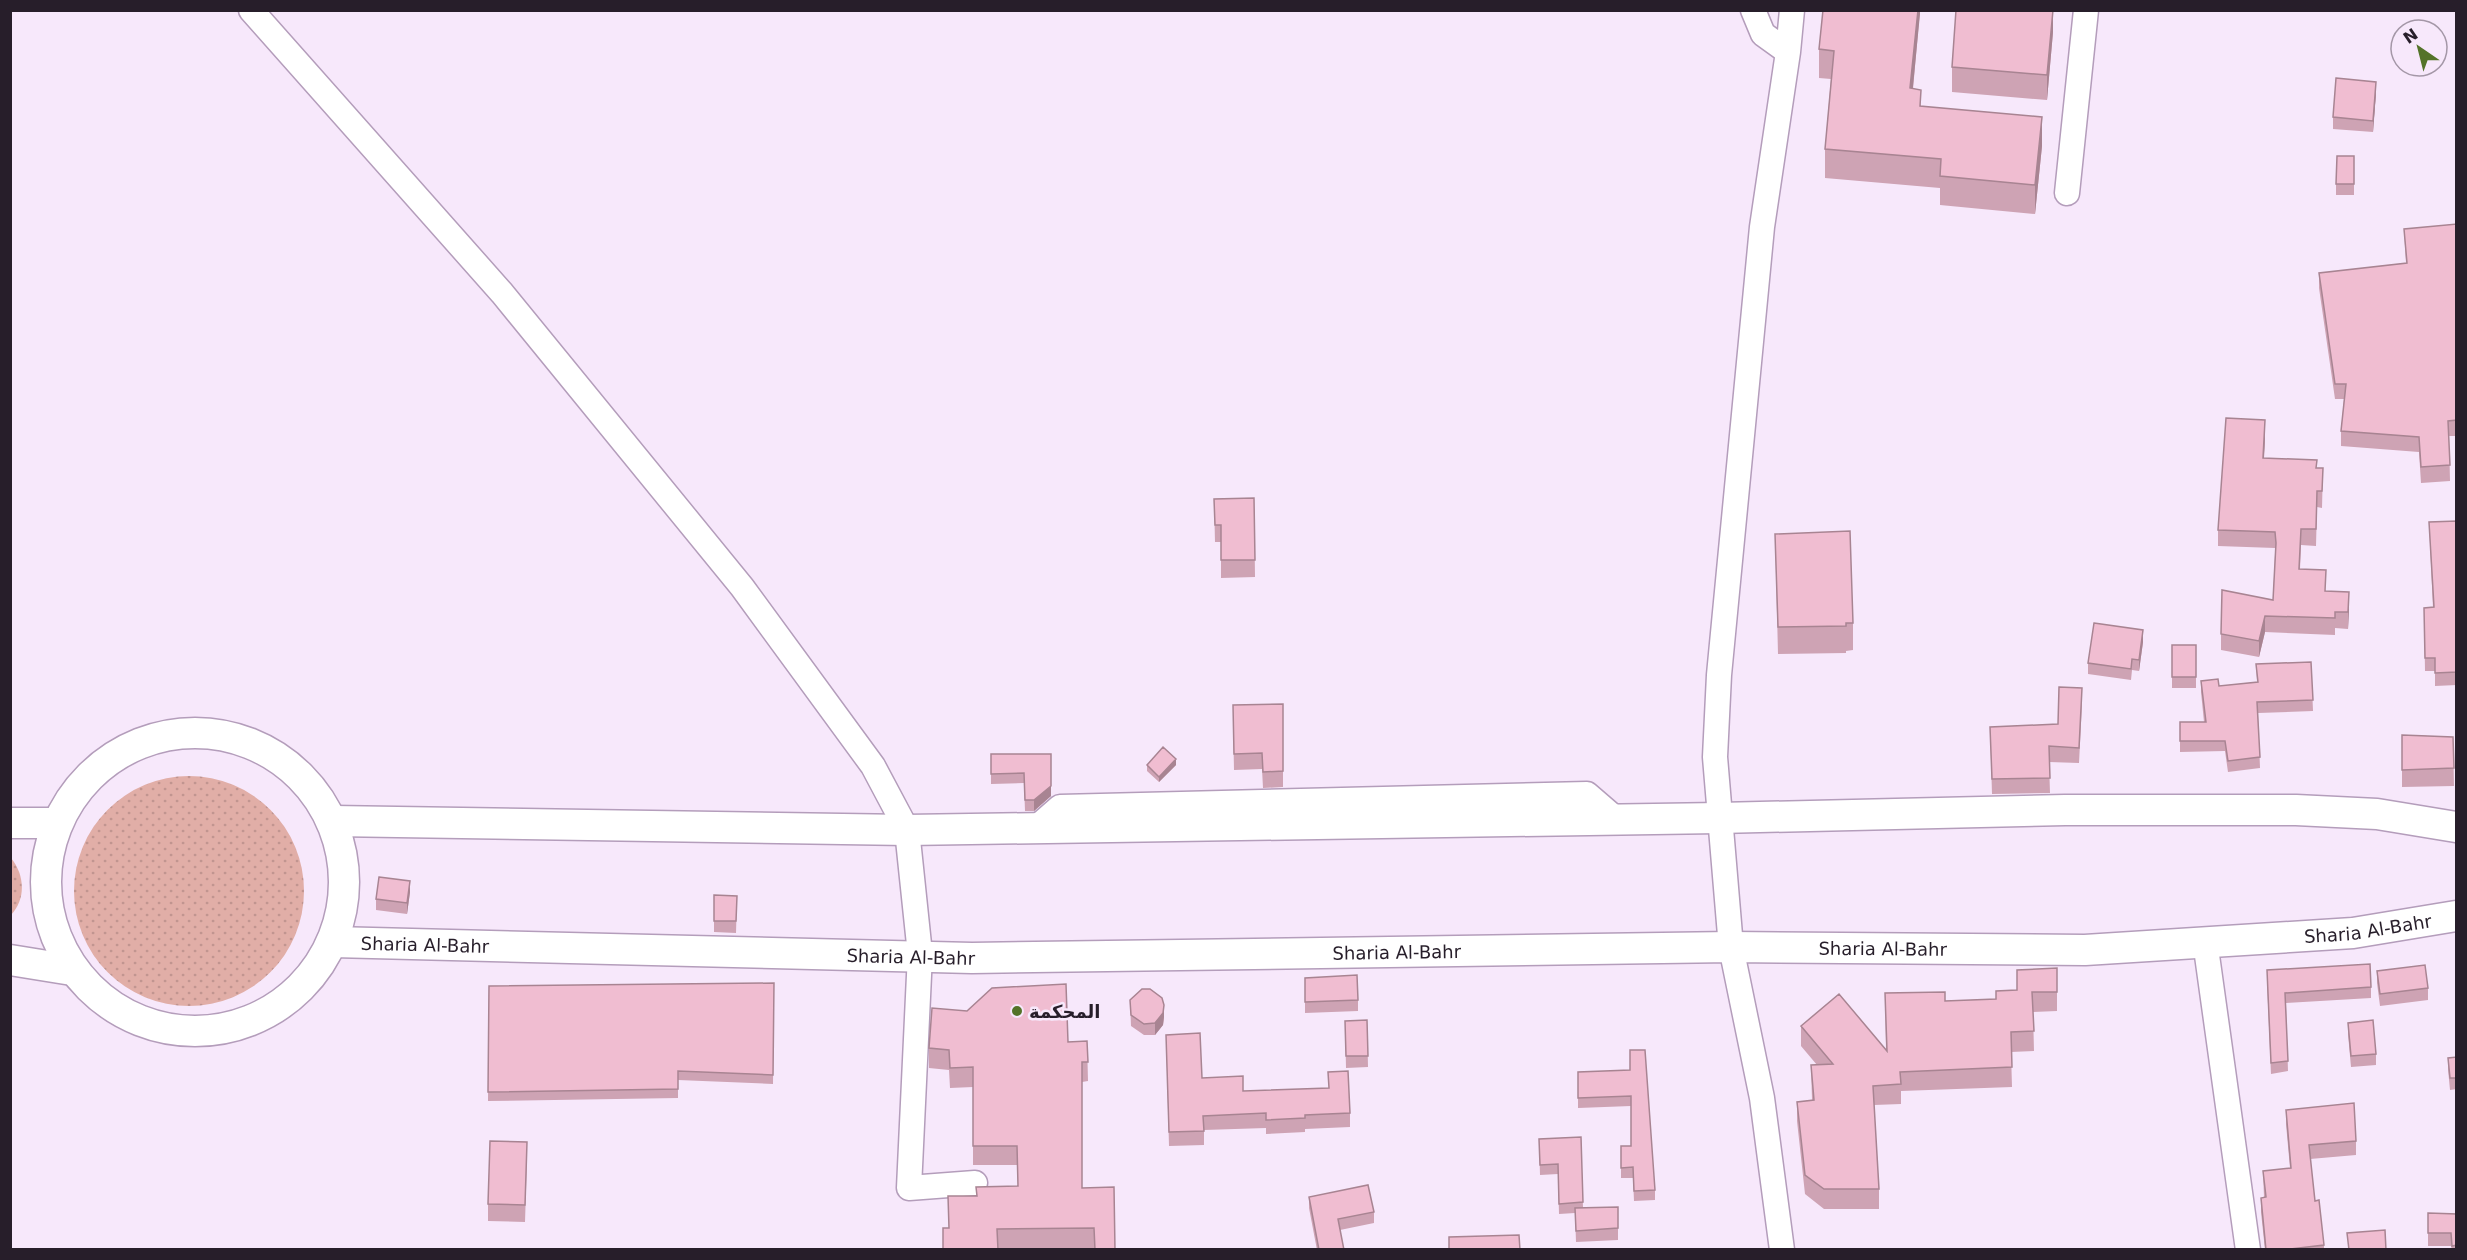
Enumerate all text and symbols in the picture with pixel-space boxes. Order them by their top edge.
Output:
north arrow [2389,18,2449,78]
text: N [2400,25,2422,48]
street label: Sharia Al-Bahr [2303,910,2434,947]
street label: Sharia Al-Bahr [360,932,490,956]
street label: Sharia Al-Bahr [1818,937,1948,959]
street label: Sharia Al-Bahr [1332,940,1462,963]
street label: Sharia Al-Bahr [846,944,976,969]
place label: المحكمة [1029,1001,1100,1022]
marker: المحكمة [1010,1004,1024,1018]

